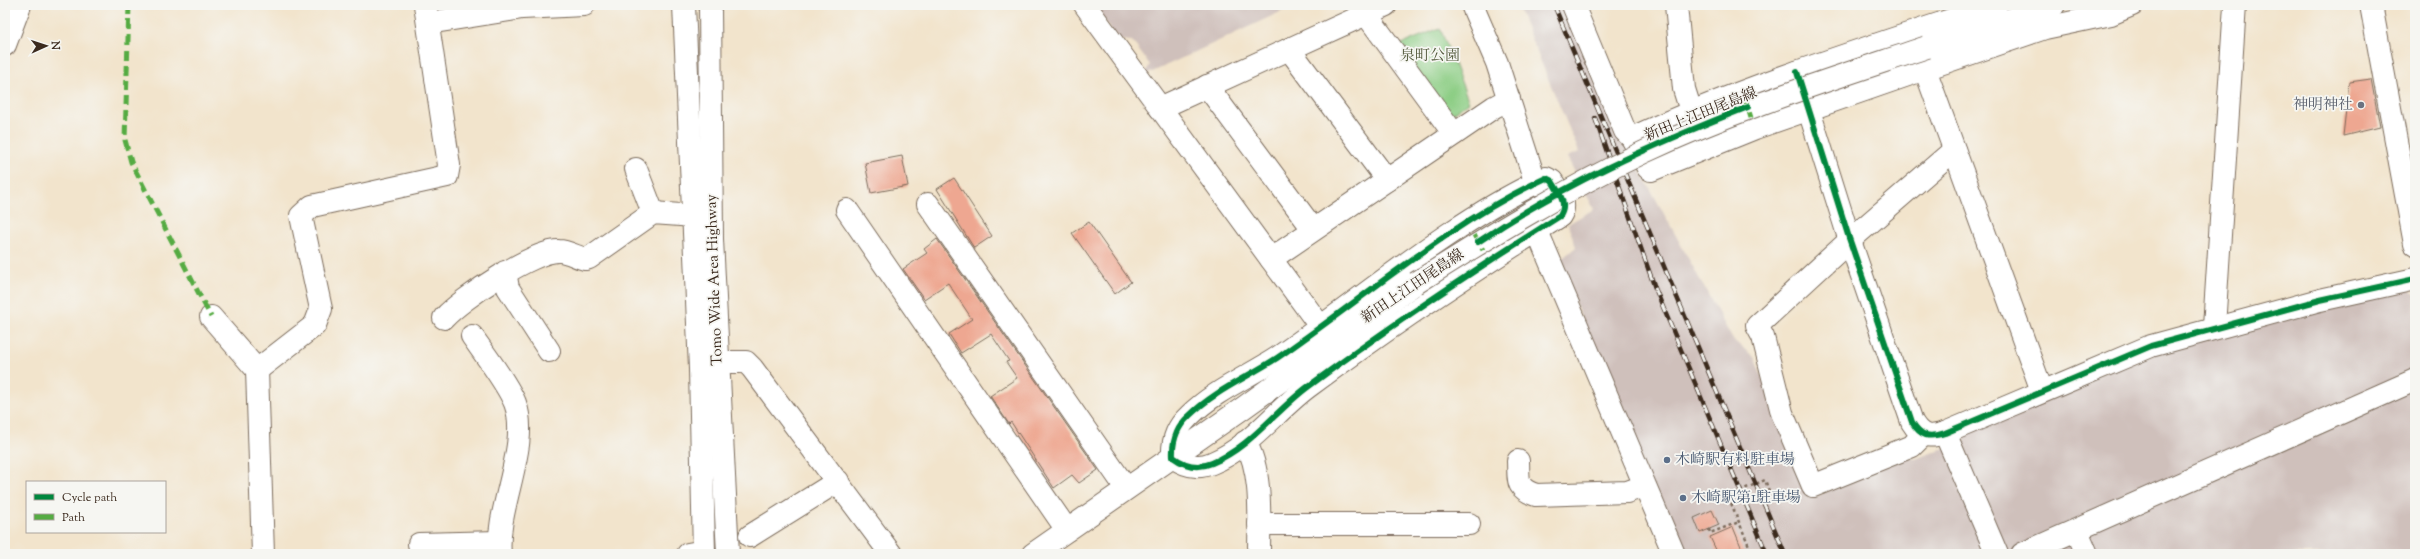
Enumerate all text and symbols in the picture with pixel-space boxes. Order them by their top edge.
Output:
north arrow [26,26,66,66]
text: N [47,40,63,51]
park label: 泉町公園 [1400,46,1460,67]
street label: 新田上江田尾島線 [1641,83,1761,147]
place label: 神明神社 [2293,95,2353,116]
marker: 神明神社 [2356,100,2366,110]
street label: Tomo Wide Area Highway [701,193,728,366]
street label: 新田上江田尾島線 [1357,245,1469,329]
place label: 木崎駅有料駐車場 [1675,450,1795,471]
marker: 木崎駅有料駐車場 [1662,455,1672,465]
legend [26,481,166,533]
place label: 木崎駅第1駐車場 [1691,488,1801,509]
text: Cycle path [62,489,117,507]
marker: 木崎駅第1駐車場 [1678,493,1688,503]
text: Path [62,509,85,527]

